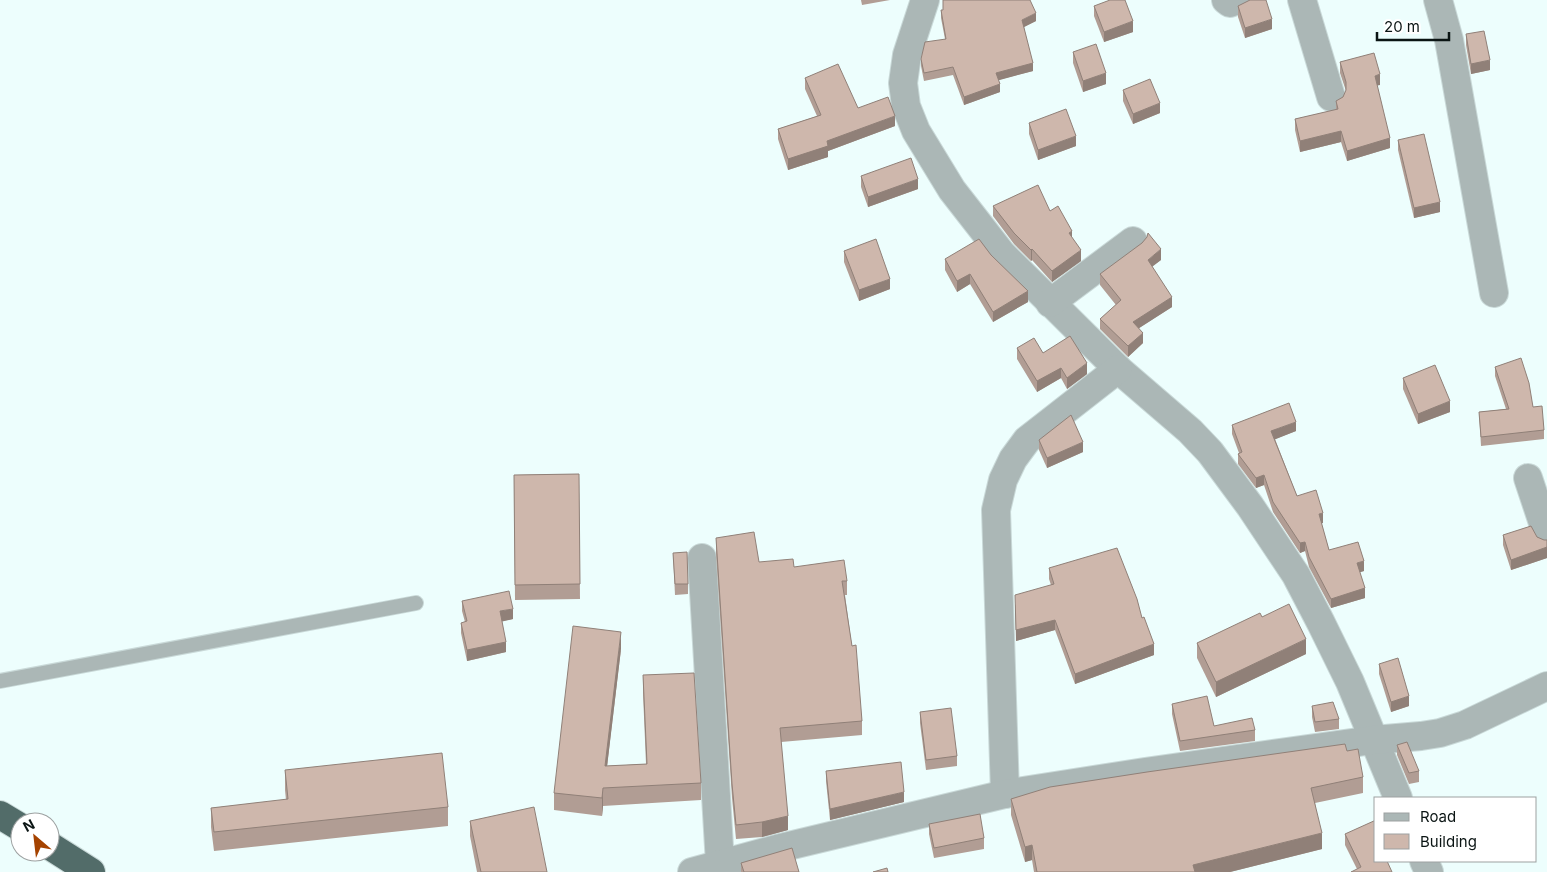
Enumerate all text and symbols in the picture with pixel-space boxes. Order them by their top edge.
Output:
scale bar [1377,10,1450,42]
text: 20 m [1384,17,1420,36]
legend [1374,797,1537,862]
text: Road [1420,807,1456,826]
north arrow [10,812,60,862]
text: N [20,815,37,835]
text: Building [1420,832,1477,851]

